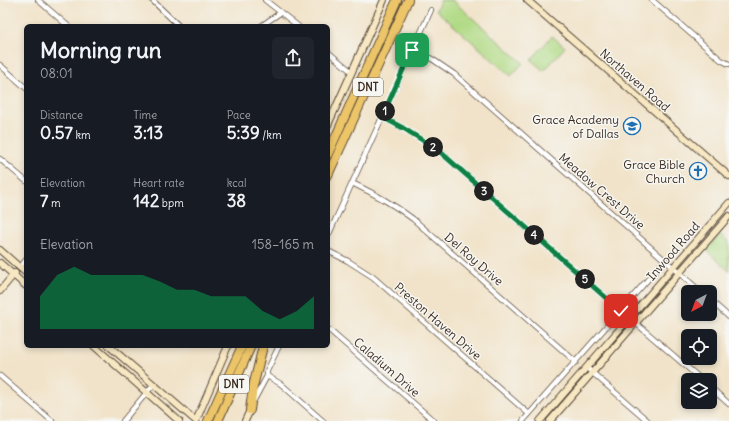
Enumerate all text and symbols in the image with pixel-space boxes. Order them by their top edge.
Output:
pin [395,33,429,67]
text: Morning run [40,36,162,64]
button: share [272,37,314,79]
icon: arrive [401,39,423,61]
street label: Northaven Road [597,46,673,114]
text: 08:01 [40,65,73,82]
road number: DNT [353,78,383,96]
pin: 1 [375,101,395,121]
text: 1 [383,104,387,118]
text: Distance [40,108,83,122]
text: Time [133,108,157,122]
text: Pace [227,108,251,122]
place label: Grace Academy of Dallas [532,112,619,141]
school or university icon: Grace Academy of Dallas [622,116,642,136]
text: 0.57 [40,122,73,144]
text: 3:13 [133,122,163,144]
text: 5:39 [227,122,260,144]
text: km [73,128,91,142]
text: /km [260,128,282,142]
pin: 2 [423,137,443,157]
text: 2 [430,140,436,154]
street label: Meadow Crest Drive [556,150,648,232]
place label: Grace Bible Church [623,157,685,186]
church icon: Grace Bible Church [688,161,708,181]
text: Elevation [40,176,85,190]
text: Heart rate [133,176,184,190]
text: kcal [227,176,246,190]
pin: 3 [474,181,494,201]
text: 3 [481,184,487,198]
text: 7 [40,190,48,212]
text: 142 [133,190,159,212]
text: 38 [227,190,246,212]
text: m [48,196,61,210]
text: bpm [159,196,184,210]
street label: Inwood Road [643,219,703,283]
pin: 4 [524,225,544,245]
text: 4 [531,228,537,242]
street label: Del Roy Drive [442,229,506,289]
text: Elevation [40,236,93,253]
text: 158–165 m [252,236,314,253]
pin: 5 [575,269,595,289]
text: 5 [582,272,588,286]
street label: Preston Haven Drive [391,279,485,363]
north arrow [681,285,717,321]
map controls [681,285,717,409]
pin [604,294,638,328]
icon: check [610,300,632,322]
button: locate [681,329,717,365]
street label: Caladium Drive [351,334,423,400]
button: layers [681,373,717,409]
road number: DNT [219,375,249,393]

